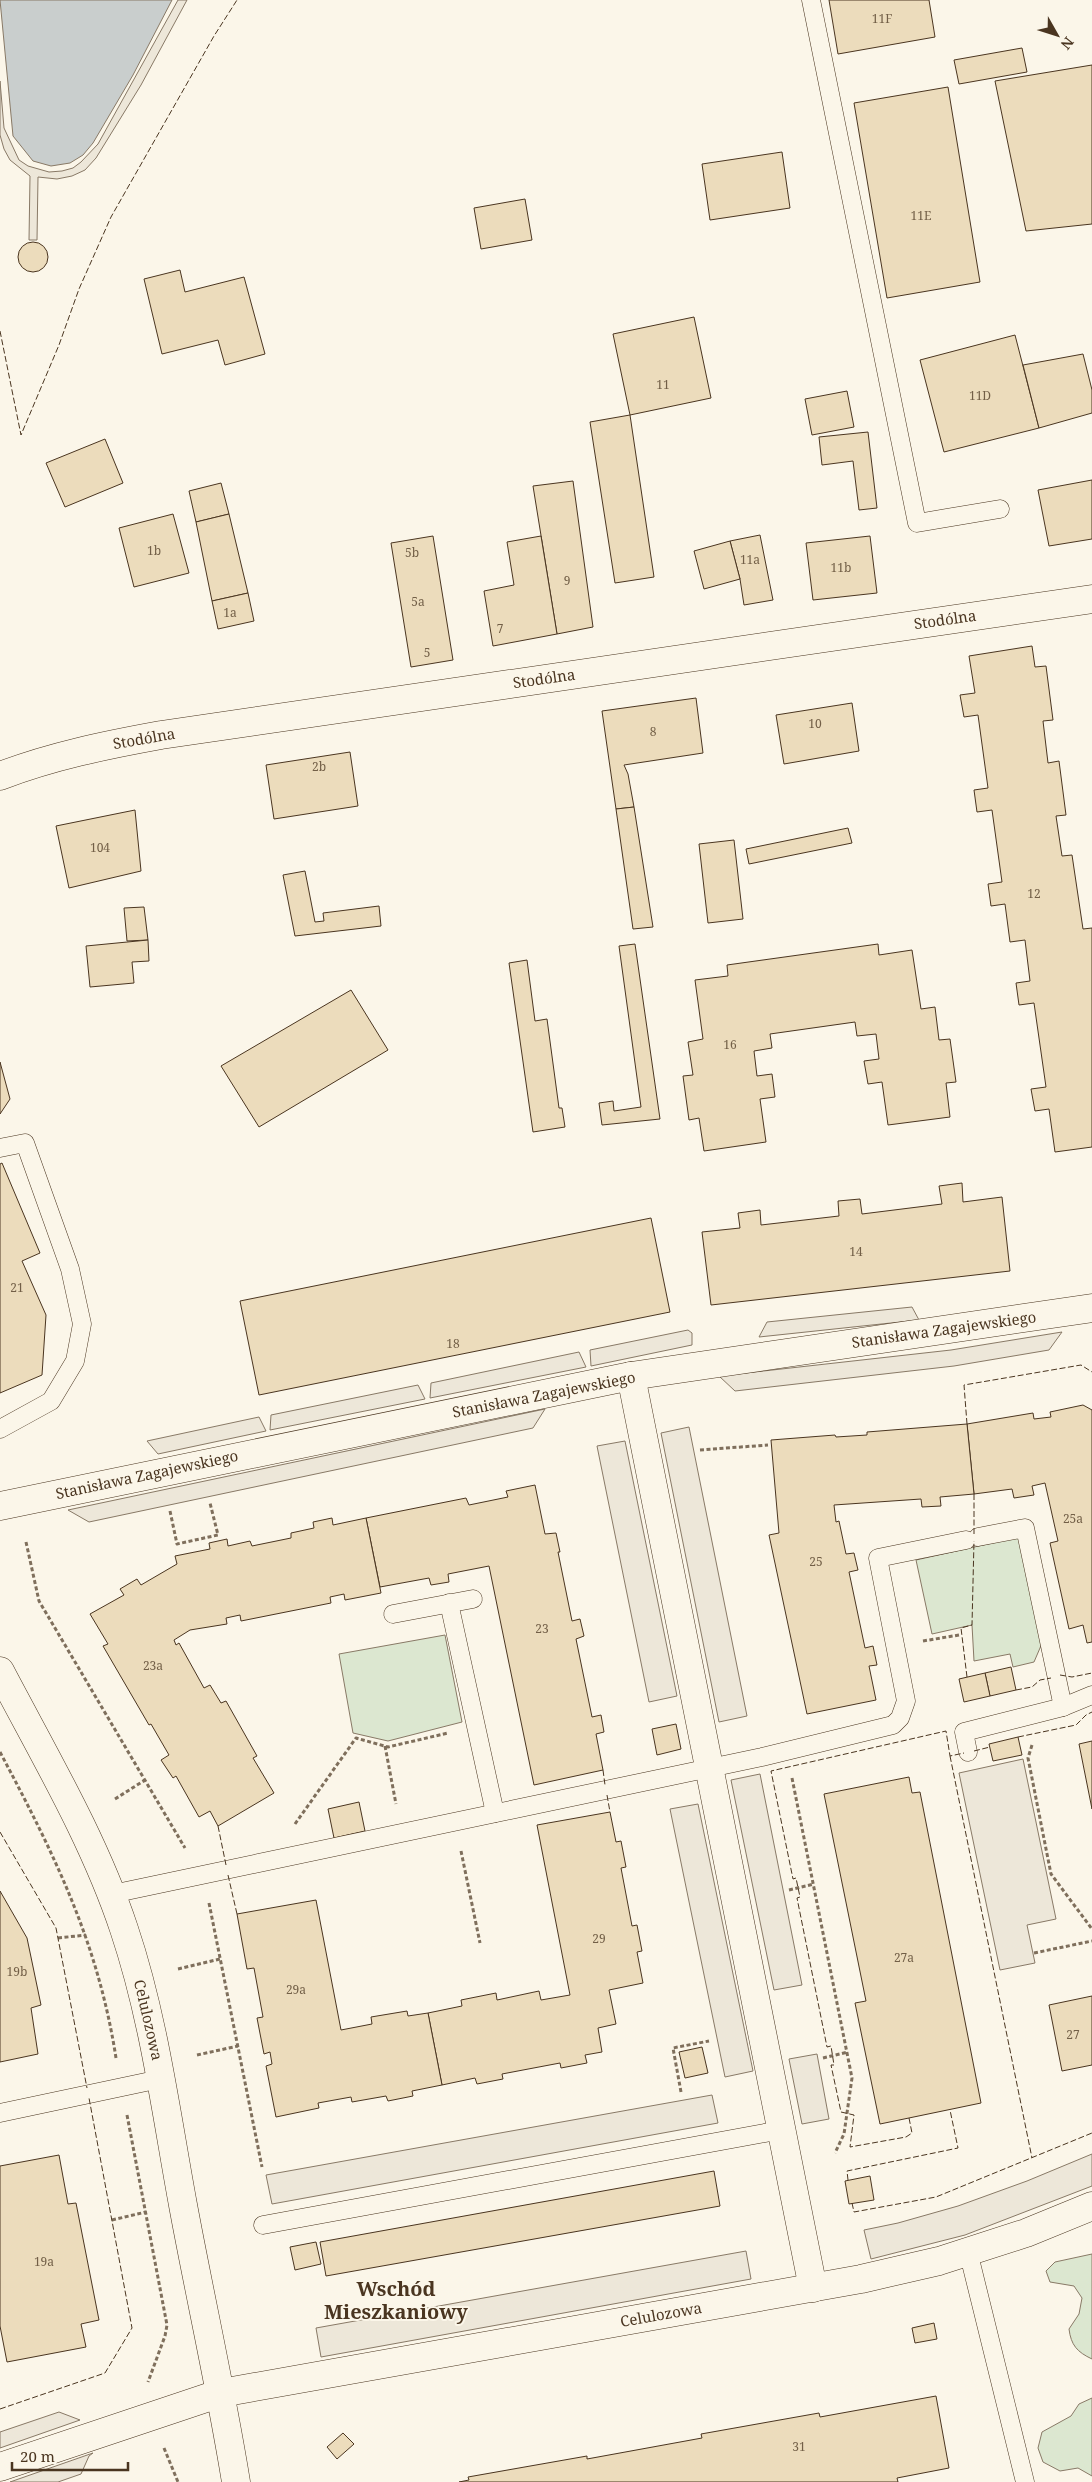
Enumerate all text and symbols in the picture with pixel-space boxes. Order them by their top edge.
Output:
house number: 11F [872,10,892,27]
north arrow [1032,10,1082,60]
text: N [1057,33,1078,54]
house number: 11E [911,207,931,224]
house number: 11 [656,376,670,393]
house number: 11D [969,387,991,404]
house number: 1b [147,542,161,559]
house number: 5b [405,544,419,561]
house number: 11a [740,551,760,568]
house number: 11b [831,559,851,576]
house number: 9 [564,572,570,589]
house number: 5a [411,593,425,610]
house number: 1a [223,604,237,621]
street label: Stodólna [912,605,977,633]
house number: 7 [497,620,504,637]
house number: 5 [424,644,430,661]
street label: Stodólna [511,664,576,692]
house number: 10 [808,715,822,732]
street label: Stodólna [111,723,176,753]
house number: 8 [650,723,657,740]
house number: 2b [312,758,326,775]
house number: 104 [90,839,110,856]
house number: 12 [1027,885,1041,902]
house number: 16 [723,1036,737,1053]
house number: 14 [849,1243,863,1260]
house number: 21 [10,1279,24,1296]
street label: Stanisława Zagajewskiego [850,1306,1037,1352]
house number: 18 [446,1335,460,1352]
street label: Stanisława Zagajewskiego [451,1366,637,1422]
street label: Stanisława Zagajewskiego [54,1445,240,1503]
house number: 25a [1063,1510,1083,1527]
house number: 25 [809,1553,823,1570]
house number: 23 [535,1620,549,1637]
house number: 23a [143,1657,163,1674]
house number: 29 [592,1930,606,1947]
house number: 27a [894,1949,914,1966]
house number: 19b [7,1963,27,1980]
street label: Celulozowa [130,1977,168,2062]
house number: 29a [286,1981,306,1998]
house number: 27 [1066,2026,1080,2043]
house number: 19a [34,2253,54,2270]
district label: Wschód Mieszkaniowy [324,2275,468,2325]
street label: Celulozowa [619,2297,703,2331]
house number: 31 [792,2438,806,2455]
scale bar [12,2440,129,2472]
text: 20 m [20,2446,55,2466]

